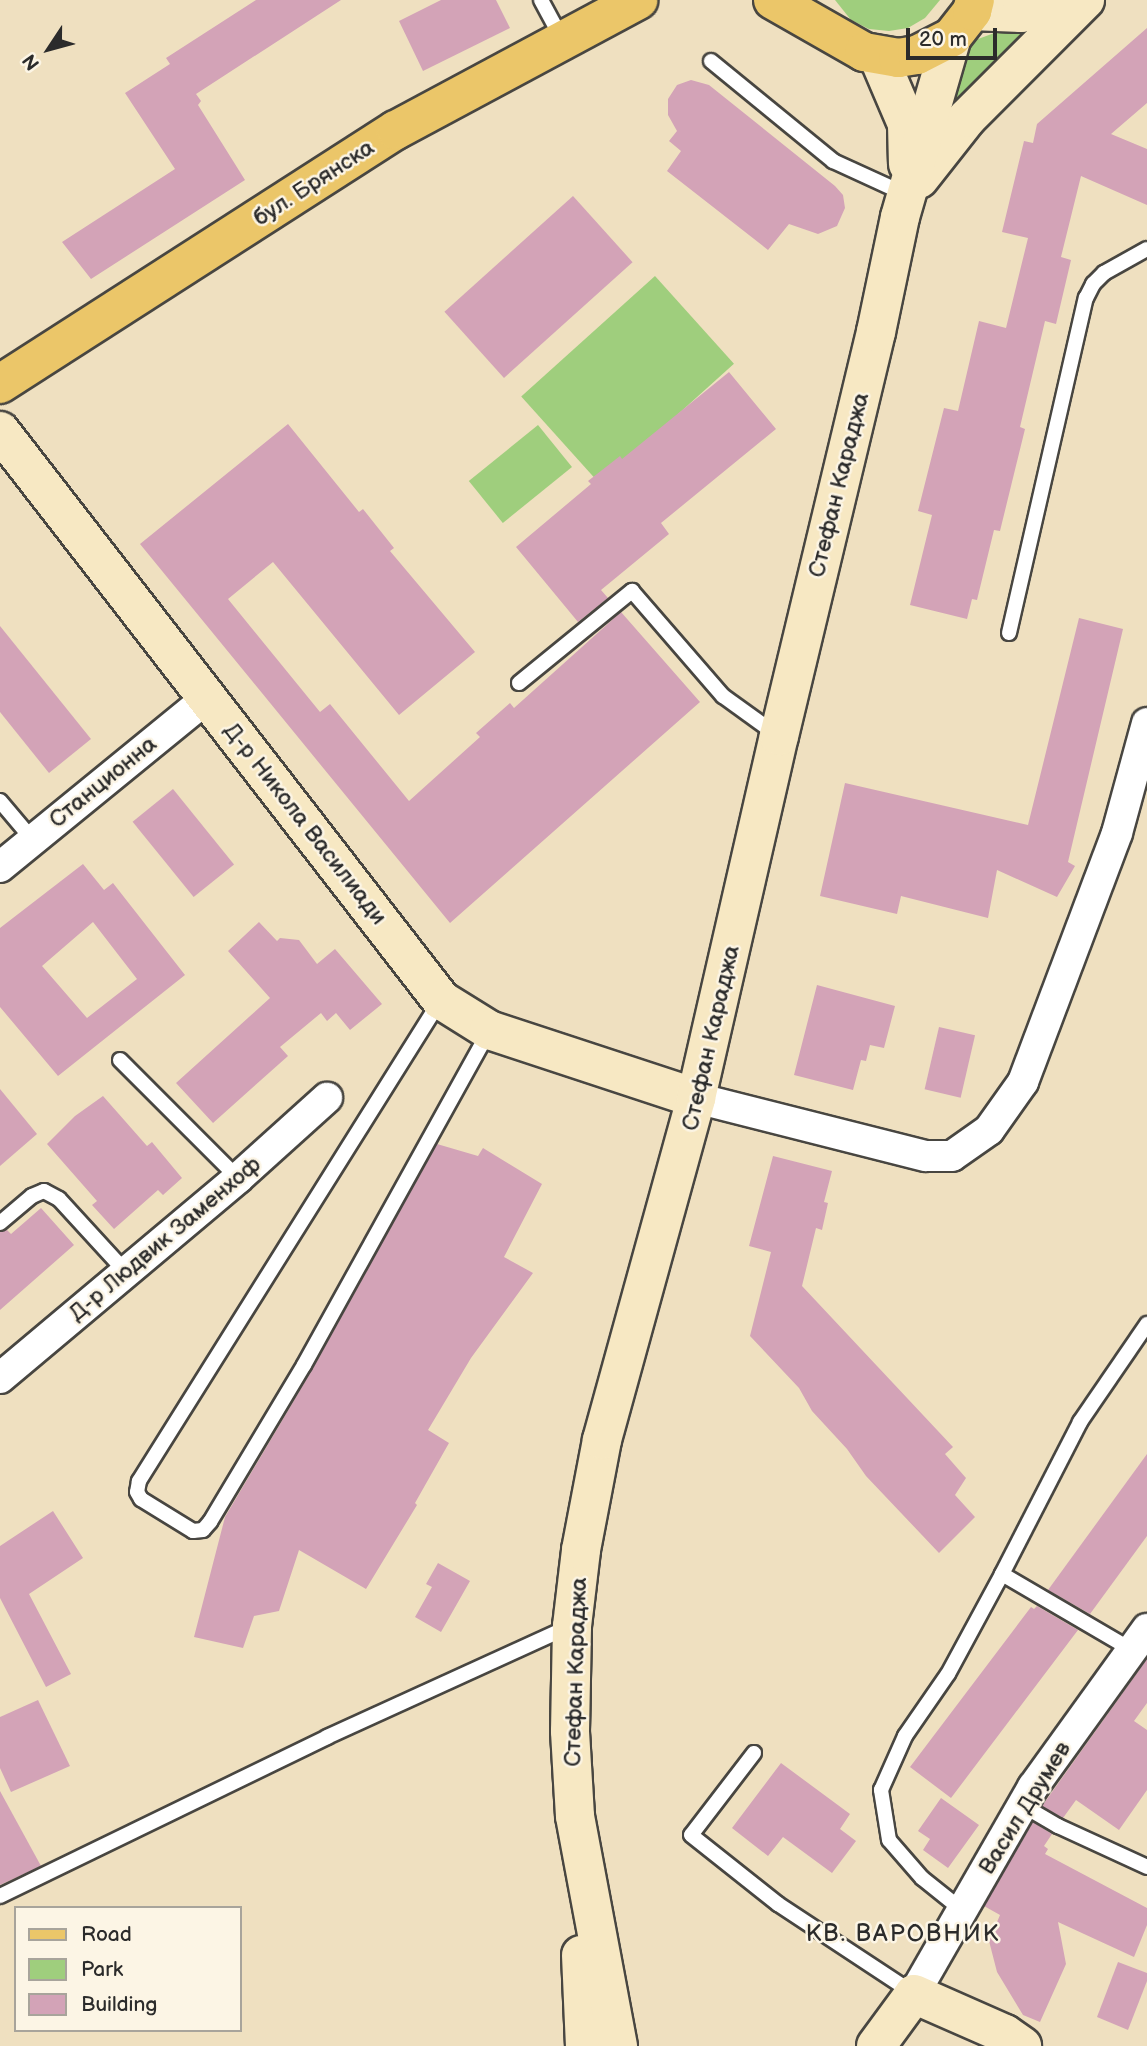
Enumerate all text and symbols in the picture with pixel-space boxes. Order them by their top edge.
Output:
north arrow [14,14,84,84]
scale bar [909,14,1000,58]
text: 20 m [919,27,967,52]
text: N [18,49,45,74]
street label: бул. Брянска [248,134,380,232]
street label: Стефан Караджа [803,390,875,580]
street label: Д-р Никола Василиади [218,717,392,931]
street label: Станционна [44,730,162,834]
street label: Стефан Караджа [676,943,746,1133]
street label: Д-р Людвик Заменхоф [64,1151,266,1327]
street label: Стефан Караджа [559,1577,593,1767]
street label: Васил Друмев [973,1736,1077,1880]
legend [14,1906,242,2032]
district label: КВ. ВАРОВНИК [807,1920,999,1948]
text: Road [81,1922,132,1947]
text: Park [81,1957,123,1982]
text: Building [81,1992,157,2017]

